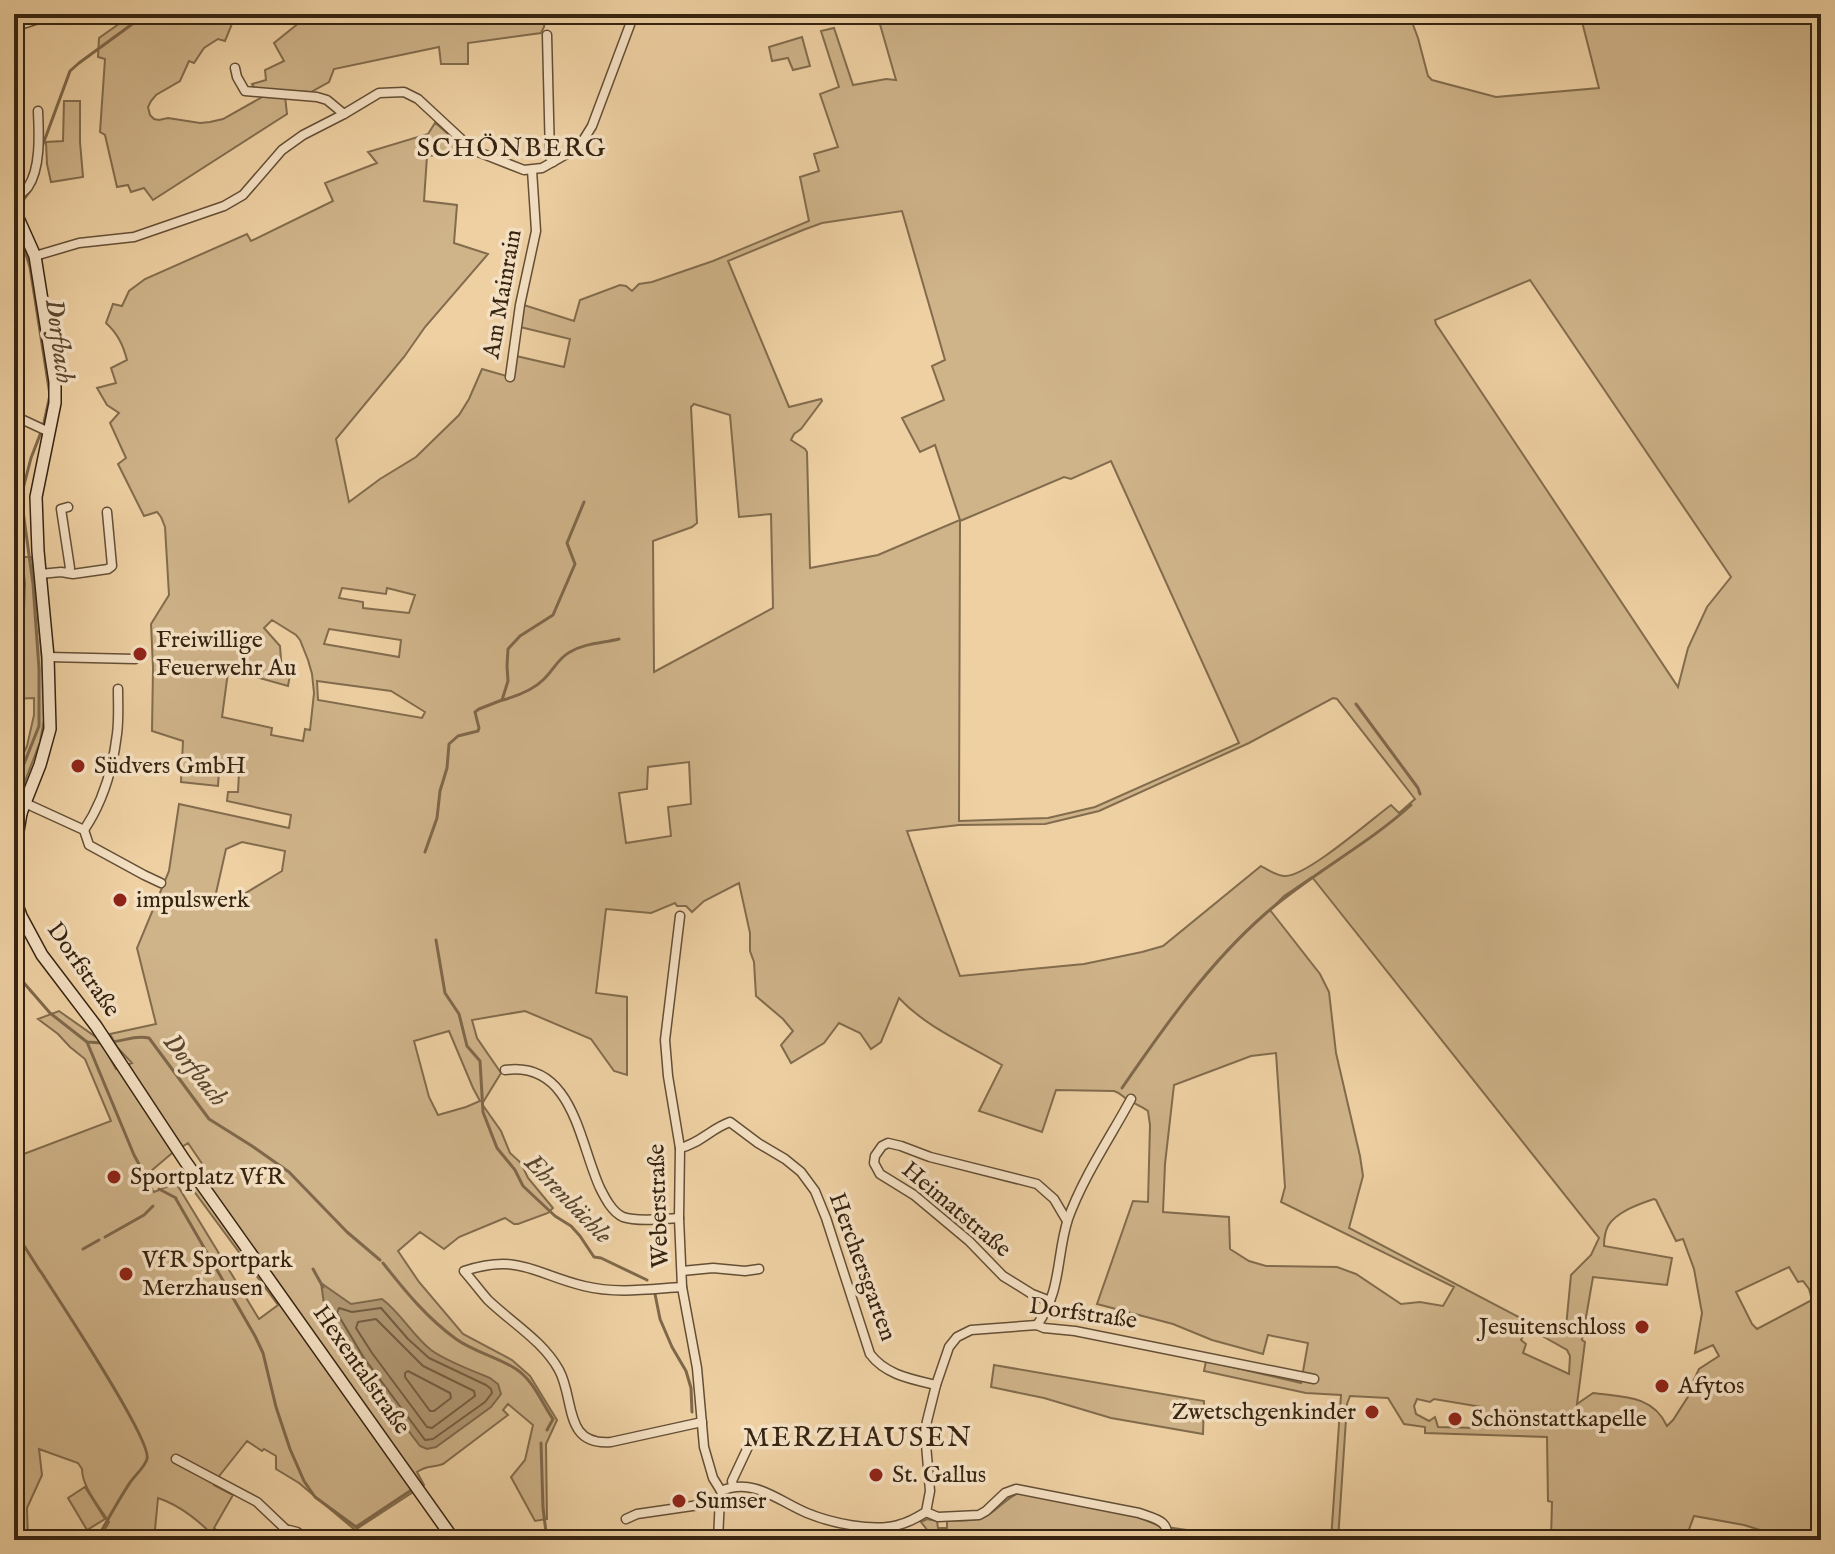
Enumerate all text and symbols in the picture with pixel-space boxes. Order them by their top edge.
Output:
district label: SCHÖNBERG [417,132,607,165]
street label: Am Mainrain [476,227,530,362]
water label: Dorfbach [37,297,81,385]
place label: Freiwillige Feuerwehr Au [156,625,297,684]
marker: Freiwillige Feuerwehr Au [131,645,149,663]
place label: Südvers GmbH [94,751,246,782]
marker: Südvers GmbH [69,757,87,775]
place label: impulswerk [136,885,250,916]
marker: impulswerk [111,891,129,909]
street label: Dorfstraße [39,917,127,1023]
water label: Dorfbach [155,1027,235,1113]
street label: Weberstraße [641,1143,677,1269]
water label: Ehrenbächle [516,1146,619,1251]
street label: Heimatstraße [895,1155,1017,1265]
place label: Sportplatz VfR [130,1162,286,1193]
marker: Sportplatz VfR [105,1168,123,1186]
street label: Herchersgarten [821,1189,903,1346]
place label: VfR Sportpark Merzhausen [141,1245,293,1304]
marker: VfR Sportpark Merzhausen [117,1265,135,1283]
street label: Dorfstraße [1027,1291,1139,1337]
street label: Hexentalstraße [305,1299,417,1441]
place label: Jesuitenschloss [1476,1312,1626,1343]
marker: Jesuitenschloss [1633,1318,1651,1336]
place label: Afytos [1677,1371,1744,1402]
marker: Afytos [1653,1377,1671,1395]
place label: Zwetschgenkinder [1172,1397,1356,1428]
marker: Zwetschgenkinder [1363,1403,1381,1421]
place label: Schönstattkapelle [1471,1404,1647,1435]
marker: Schönstattkapelle [1446,1410,1464,1428]
district label: MERZHAUSEN [743,1421,973,1456]
place label: St. Gallus [892,1460,986,1491]
marker: St. Gallus [867,1466,885,1484]
place label: Sumser [695,1486,767,1517]
marker: Sumser [670,1492,688,1510]

